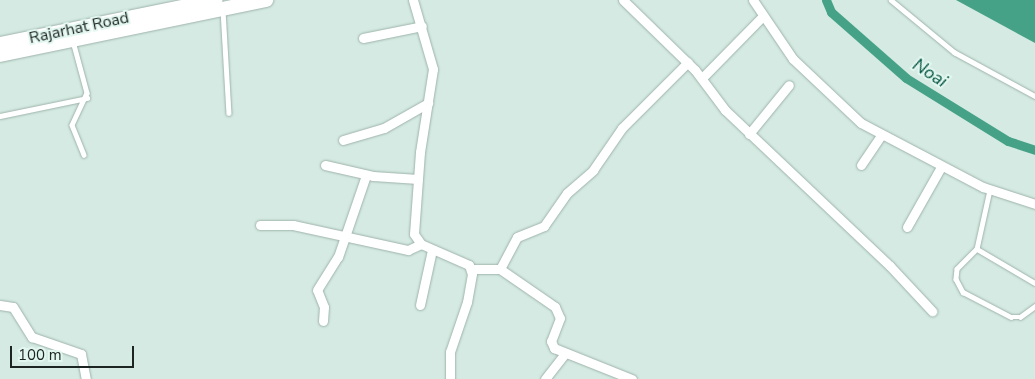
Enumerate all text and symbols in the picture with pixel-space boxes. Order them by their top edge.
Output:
street label: Rajarhat Road [27,8,131,48]
water label: Noai [909,54,951,92]
scale bar [12,336,136,368]
text: 100 m [18,345,62,365]

